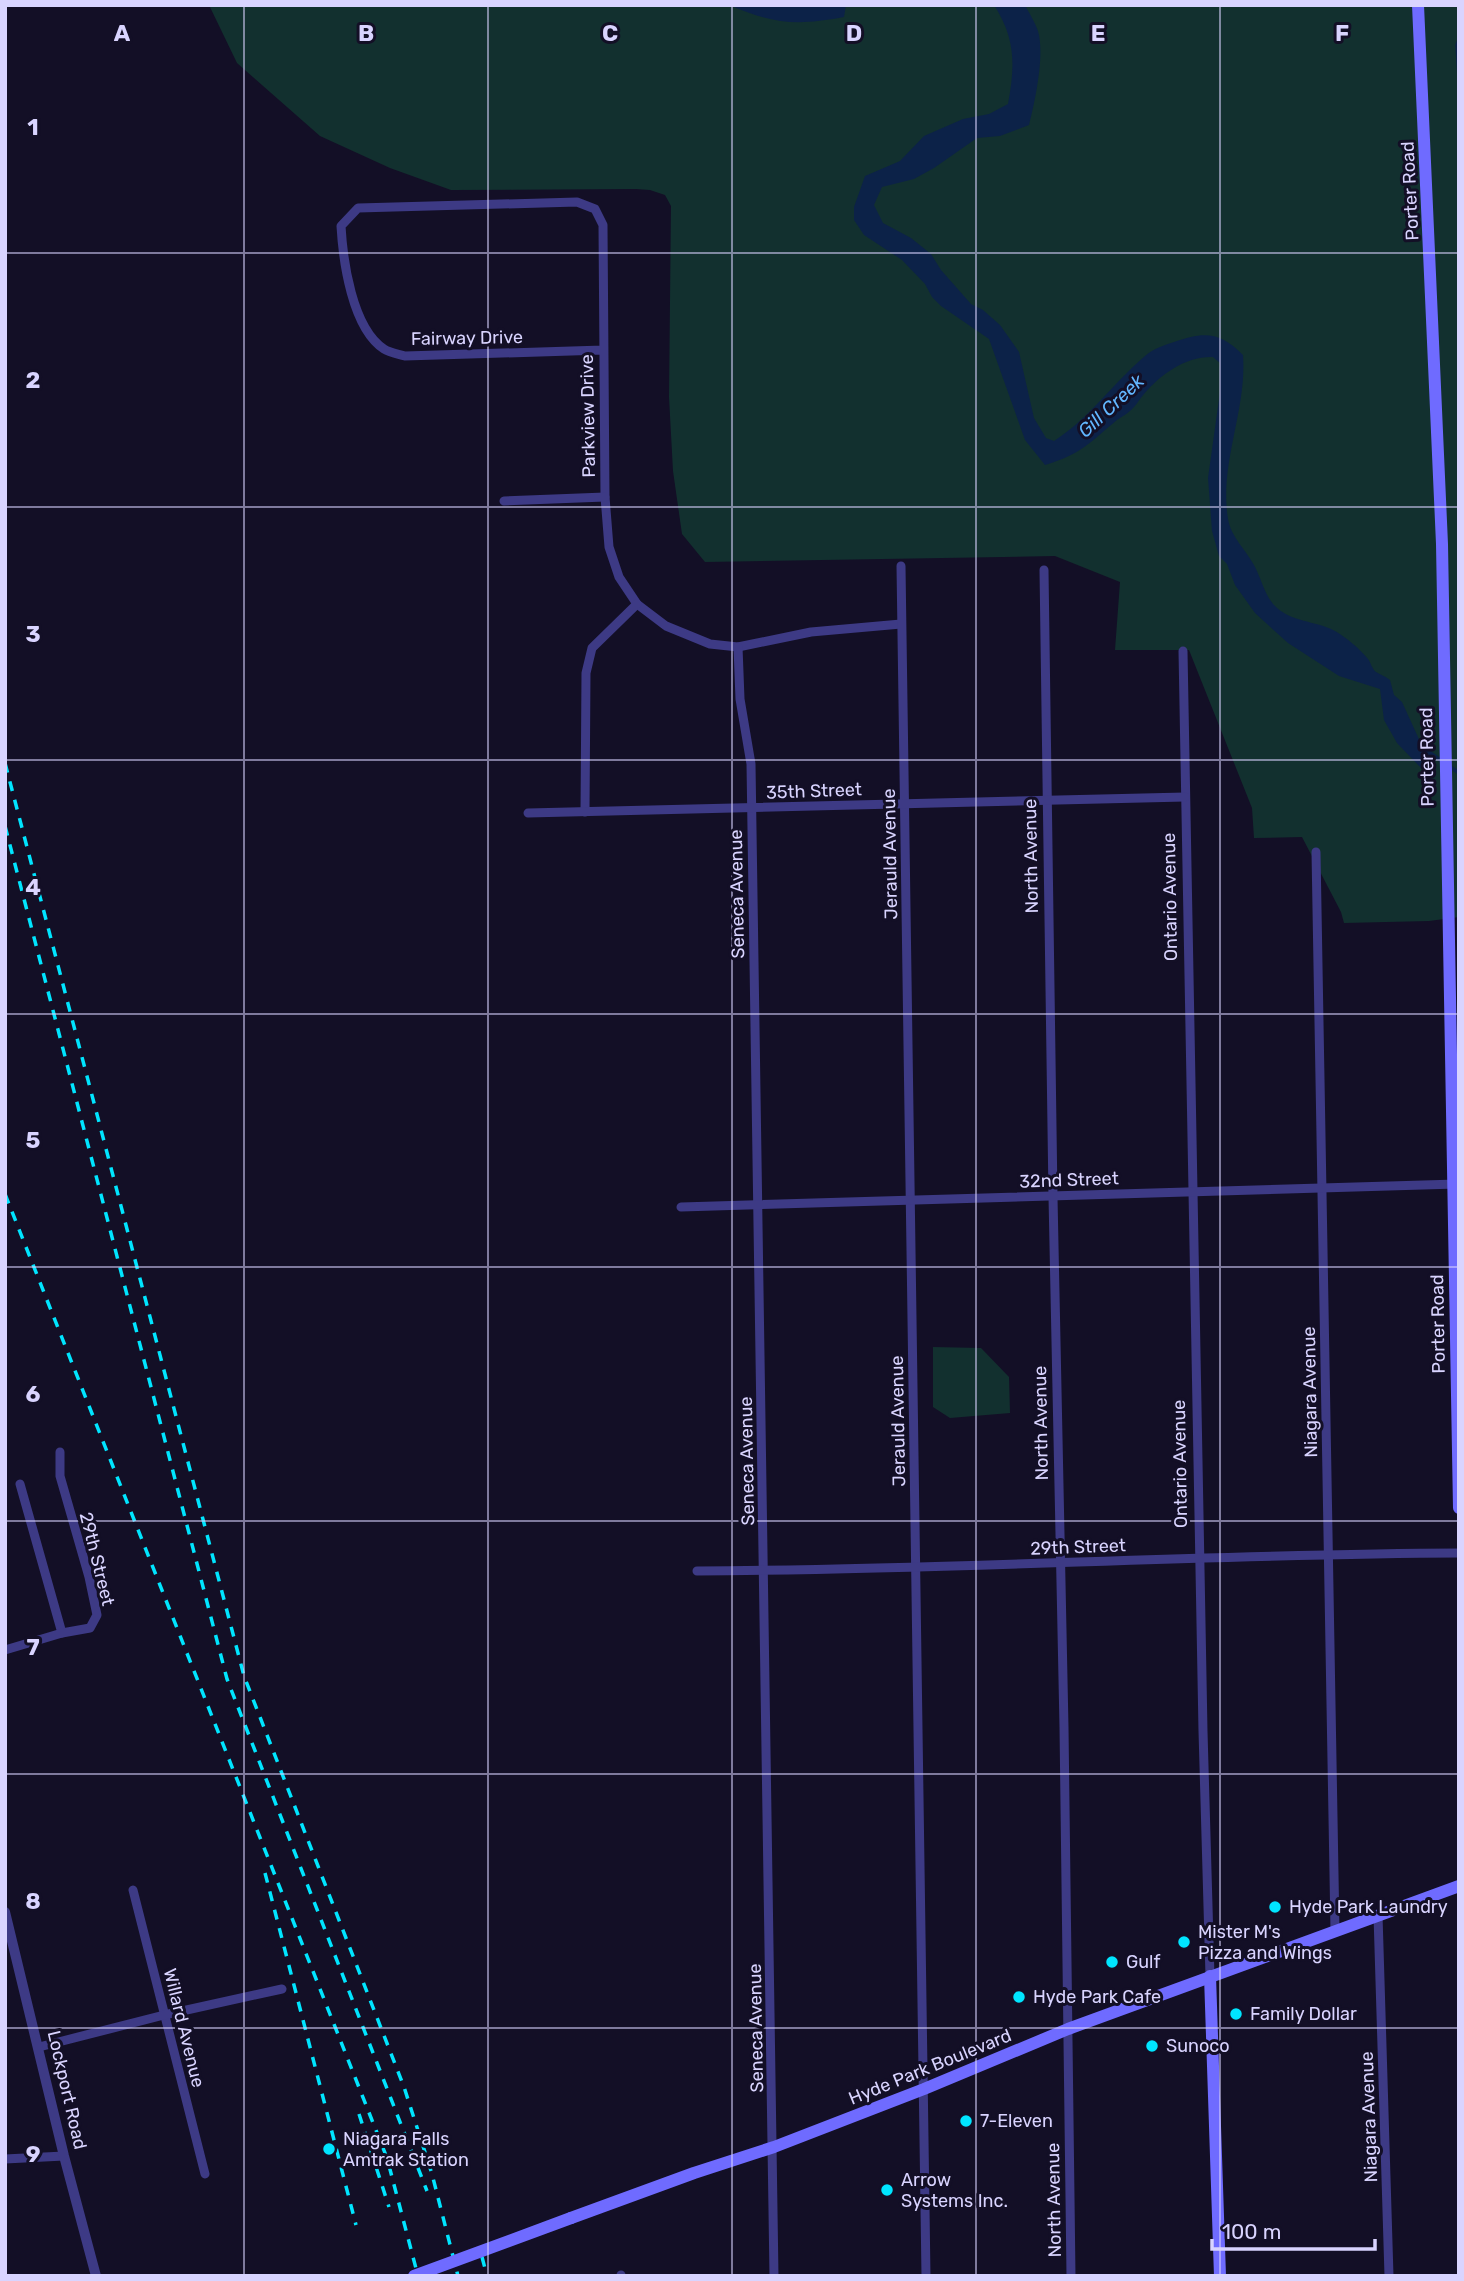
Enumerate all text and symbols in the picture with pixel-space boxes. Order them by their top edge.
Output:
text: A [114,19,131,47]
text: B [358,19,374,47]
text: C [602,19,618,47]
text: D [846,19,862,47]
text: E [1091,19,1105,47]
text: F [1335,19,1349,47]
text: 1 [27,113,39,141]
street label: Porter Road [1396,141,1424,241]
street label: Fairway Drive [411,326,523,350]
street label: Parkview Drive [576,354,600,478]
text: 2 [26,366,40,394]
water label: Gill Creek [1073,369,1149,442]
text: 3 [25,620,41,648]
street label: Porter Road [1415,707,1439,807]
street label: 35th Street [766,778,862,804]
street label: Jerauld Avenue [878,788,902,920]
street label: North Avenue [1019,798,1043,914]
street label: Seneca Avenue [725,829,749,959]
street label: Ontario Avenue [1158,833,1182,961]
text: 4 [25,873,41,901]
text: 5 [26,1126,41,1154]
street label: 32nd Street [1019,1167,1119,1193]
street label: Porter Road [1426,1274,1450,1374]
street label: Niagara Avenue [1298,1326,1322,1458]
street label: Jerauld Avenue [886,1355,910,1487]
street label: North Avenue [1029,1365,1053,1481]
text: 6 [26,1380,41,1408]
street label: Seneca Avenue [735,1396,759,1526]
street label: Ontario Avenue [1168,1400,1192,1528]
street label: 29th Street [75,1510,119,1608]
street label: 29th Street [1030,1534,1126,1560]
text: 7 [26,1633,40,1661]
text: 8 [25,1887,41,1915]
place label: Hyde Park Laundry [1289,1896,1448,1918]
marker: Hyde Park Laundry [1267,1899,1283,1915]
place label: Mister M's Pizza and Wings [1198,1921,1332,1964]
marker: Mister M's Pizza and Wings [1176,1934,1192,1950]
place label: Gulf [1126,1951,1160,1973]
marker: Gulf [1104,1954,1120,1970]
street label: Seneca Avenue [744,1963,768,2093]
street label: Willard Avenue [159,1966,209,2090]
place label: Hyde Park Cafe [1033,1986,1161,2008]
marker: Hyde Park Cafe [1011,1989,1027,2005]
place label: Family Dollar [1250,2003,1357,2025]
marker: Family Dollar [1228,2006,1244,2022]
street label: Hyde Park Boulevard [845,2024,1015,2110]
street label: Lockport Road [43,2028,91,2152]
place label: Sunoco [1166,2035,1230,2057]
marker: Sunoco [1144,2038,1160,2054]
street label: Niagara Avenue [1356,2051,1382,2183]
place label: 7-Eleven [980,2110,1053,2132]
marker: 7-Eleven [958,2113,974,2129]
place label: Niagara Falls Amtrak Station [343,2128,469,2171]
text: 9 [26,2140,40,2168]
marker: Niagara Falls Amtrak Station [321,2141,337,2157]
street label: North Avenue [1042,2142,1066,2258]
place label: Arrow Systems Inc. [901,2169,1008,2212]
marker: Arrow Systems Inc. [879,2182,895,2198]
scale bar [1212,2208,1375,2252]
text: 100 m [1222,2219,1281,2244]

